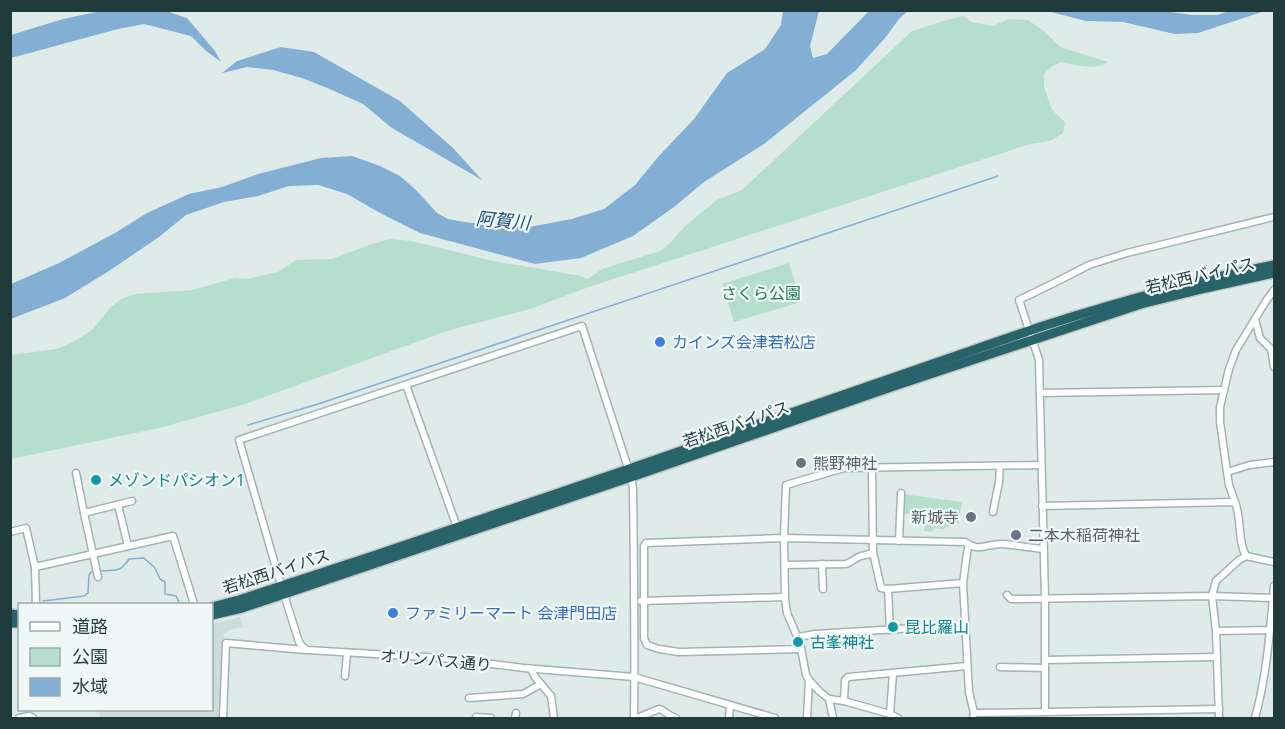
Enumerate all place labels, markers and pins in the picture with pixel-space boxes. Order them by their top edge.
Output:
place label: カインズ会津若松店 [672,331,816,353]
marker: カインズ会津若松店 [653,335,667,349]
place label: 熊野神社 [813,452,877,474]
marker: 熊野神社 [794,456,808,470]
place label: メゾンドパシオン1 [108,469,245,491]
marker: メゾンドパシオン1 [89,473,103,487]
place label: 新城寺 [911,506,959,528]
marker: 新城寺 [964,510,978,524]
place label: 二本木稲荷神社 [1028,524,1140,546]
marker: 二本木稲荷神社 [1009,528,1023,542]
place label: ファミリーマート 会津門田店 [405,602,617,624]
marker: ファミリーマート 会津門田店 [386,606,400,620]
place label: 昆比羅山 [905,616,969,638]
marker: 昆比羅山 [886,620,900,634]
place label: 古峯神社 [810,631,874,653]
marker: 古峯神社 [791,635,805,649]

